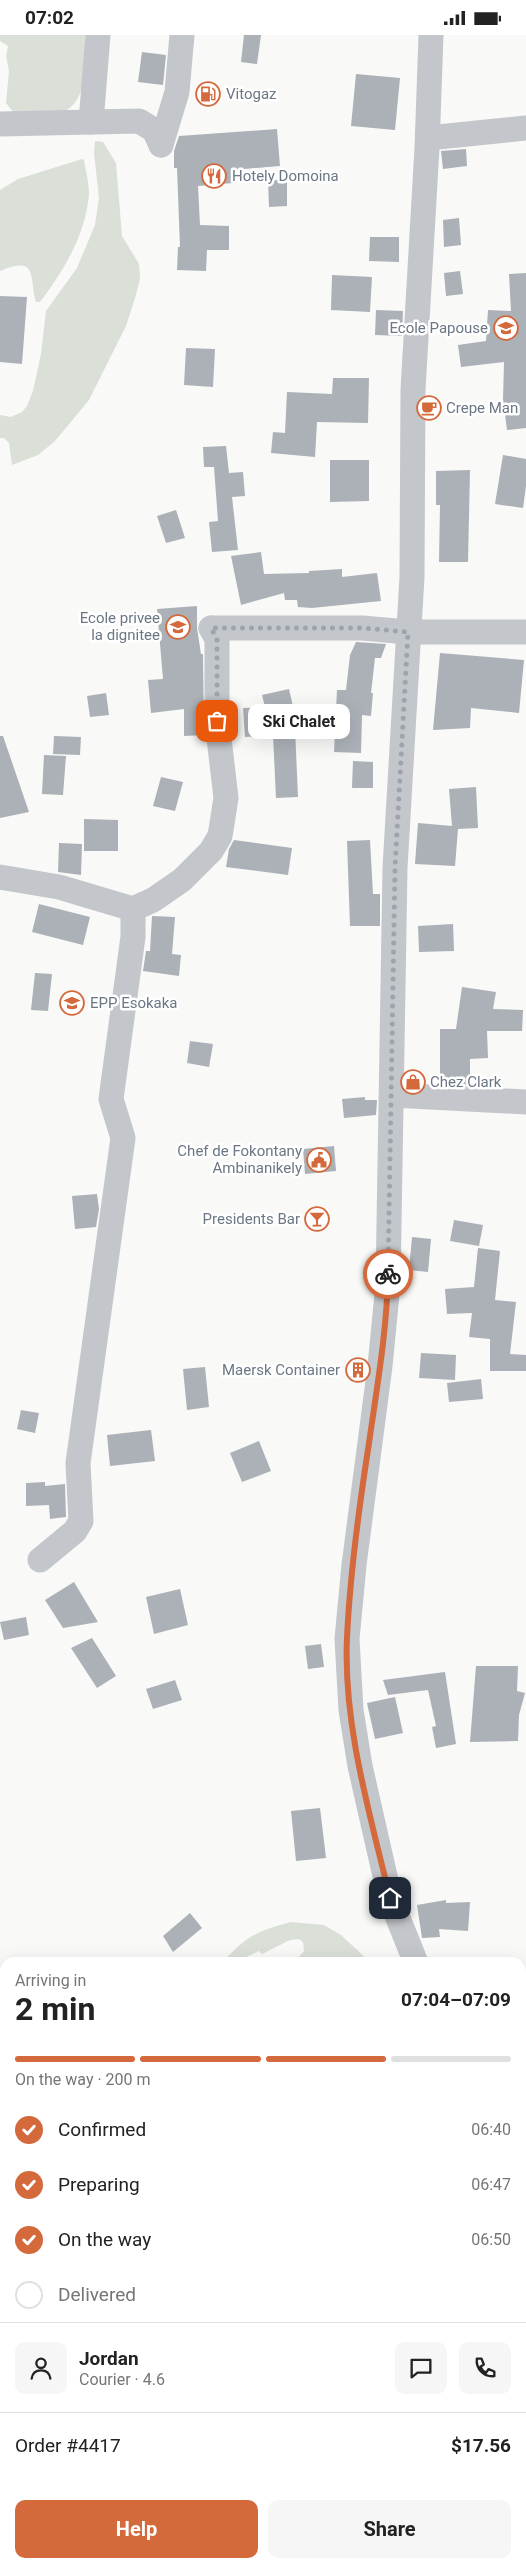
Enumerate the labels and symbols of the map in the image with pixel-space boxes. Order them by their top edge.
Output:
fuel station icon: Vitogaz [195,81,221,107]
place label: Vitogaz [226,85,277,103]
restaurant icon: Hotely Domoina [201,163,227,189]
place label: Hotely Domoina [232,167,339,185]
school or university icon: Ecole Papouse [493,315,519,341]
place label: Ecole Papouse [389,319,488,337]
cafe icon: Crepe Man [416,395,442,421]
place label: Crepe Man [446,399,518,417]
place label: Ecole privee la dignitee [80,609,160,644]
school or university icon: Ecole privee la dignitee [165,614,191,640]
pin [196,700,238,742]
callout: Ski Chalet [247,703,350,739]
school or university icon: EPP Esokaka [59,990,85,1016]
place label: EPP Esokaka [90,994,178,1012]
shop icon: Chez Clark [400,1069,426,1095]
place label: Chez Clark [430,1073,502,1091]
place label: Chef de Fokontany Ambinanikely [177,1142,302,1177]
public building icon: Chef de Fokontany Ambinanikely [306,1147,332,1173]
bar icon: Presidents Bar [304,1206,330,1232]
place label: Presidents Bar [203,1210,300,1228]
courier [363,1249,413,1299]
building icon: Maersk Container [345,1357,371,1383]
place label: Maersk Container [222,1361,340,1379]
pin [369,1877,411,1919]

